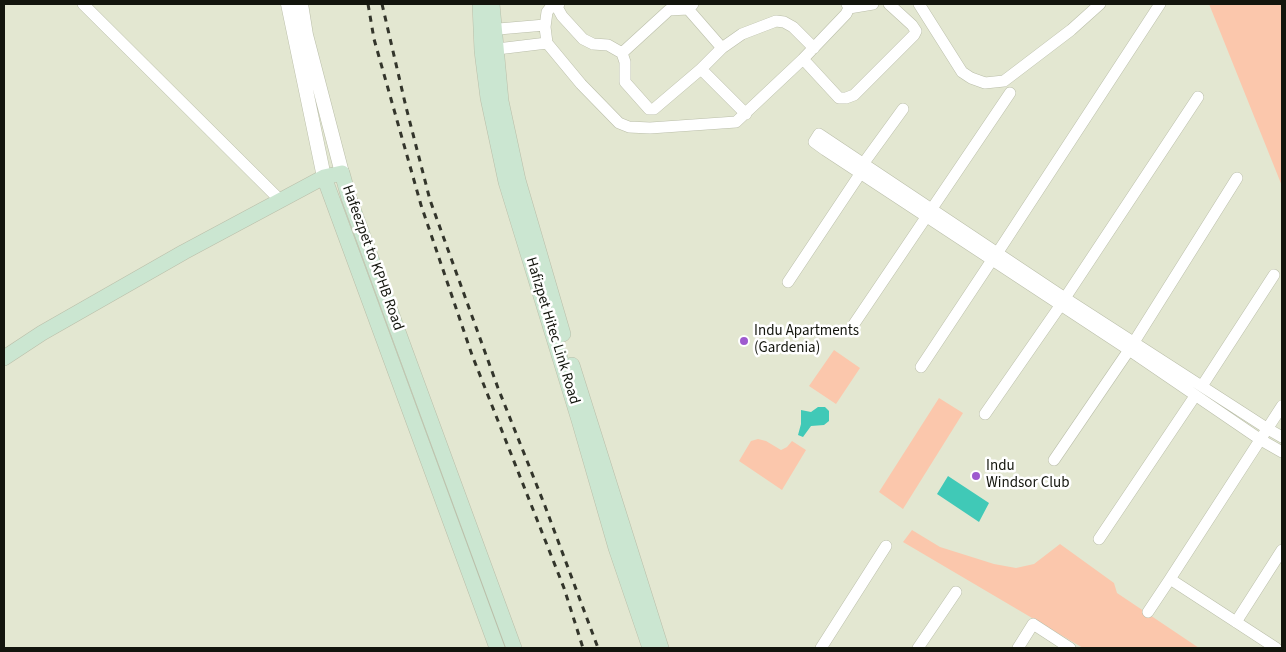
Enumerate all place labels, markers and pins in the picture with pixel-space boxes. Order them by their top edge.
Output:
place label: Indu Apartments (Gardenia) [754,323,859,358]
marker: Indu Apartments (Gardenia) [738,335,750,347]
place label: Indu Windsor Club [986,458,1069,493]
marker: Indu Windsor Club [970,470,982,482]

